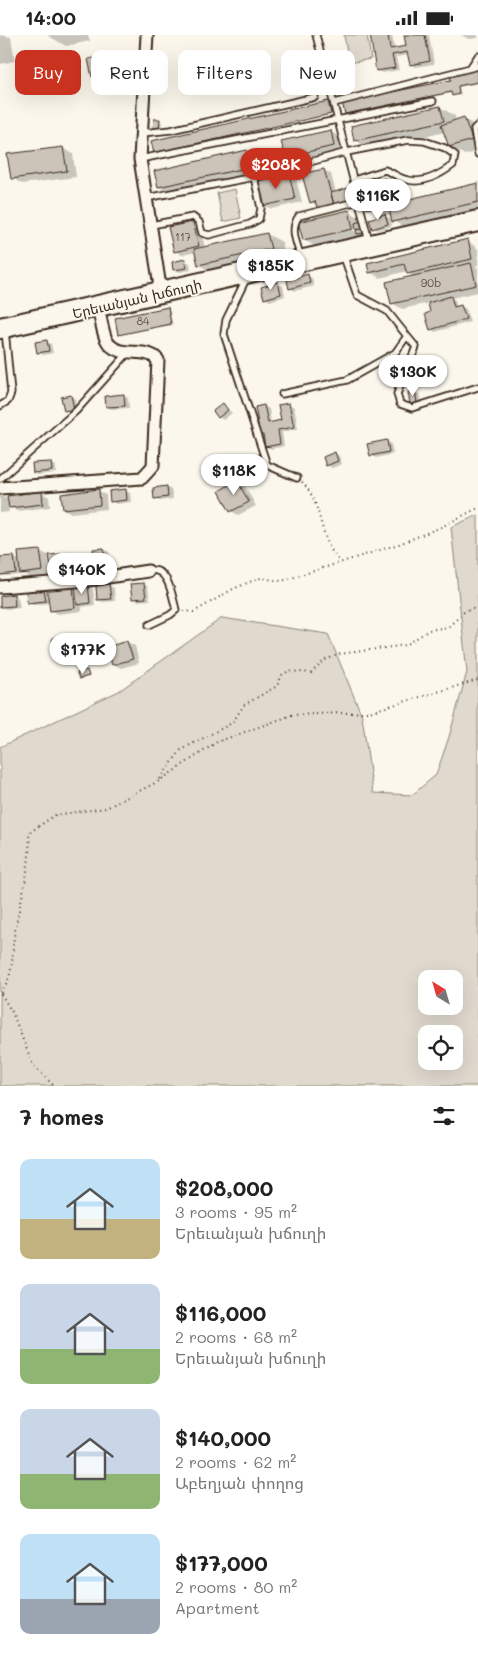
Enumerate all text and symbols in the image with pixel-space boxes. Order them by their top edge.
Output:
text: 14:00 [25,5,76,30]
chip: Buy [15,50,81,95]
chip: Rent [91,50,168,95]
chip: Filters [178,50,271,95]
chip: New [281,50,355,95]
pin: $208K [241,147,311,190]
text: $208K [251,153,301,174]
pin: $116K [343,179,413,221]
text: $116K [356,184,400,205]
house number: 117 [175,229,191,244]
pin: $185K [236,249,306,291]
text: $185K [248,254,294,275]
street label: Երեւանյան խճուղի [70,274,204,323]
house number: 90b [421,275,441,290]
house number: 84 [136,313,150,328]
pin: $130K [378,355,448,397]
text: $130K [389,360,437,381]
pin: $118K [199,453,269,496]
text: $118K [212,459,256,480]
pin: $140K [47,553,117,595]
text: $140K [58,558,106,579]
pin: $177K [48,633,118,675]
text: $177K [60,638,106,659]
north arrow [418,970,462,1015]
map controls [418,970,463,1070]
button: locate [418,1025,463,1070]
icon: filters [430,1102,458,1130]
text: 7 homes [20,1103,104,1130]
text: $208,000 [175,1174,273,1201]
icon: home [60,1179,120,1239]
text: 3 rooms · 95 m² [175,1201,297,1222]
text: Երեւանյան խճուղի [175,1222,326,1243]
text: $116,000 [175,1299,266,1326]
icon: home [60,1304,120,1364]
text: 2 rooms · 68 m² [175,1326,297,1347]
text: Երեւանյան խճուղի [175,1347,326,1368]
text: $140,000 [175,1424,271,1451]
icon: home [60,1429,120,1489]
text: 2 rooms · 62 m² [175,1451,296,1472]
text: Աբեղյան փողոց [175,1472,304,1493]
text: $177,000 [175,1549,268,1576]
icon: home [60,1554,120,1614]
text: 2 rooms · 80 m² [175,1576,297,1597]
text: Apartment [175,1597,260,1618]

